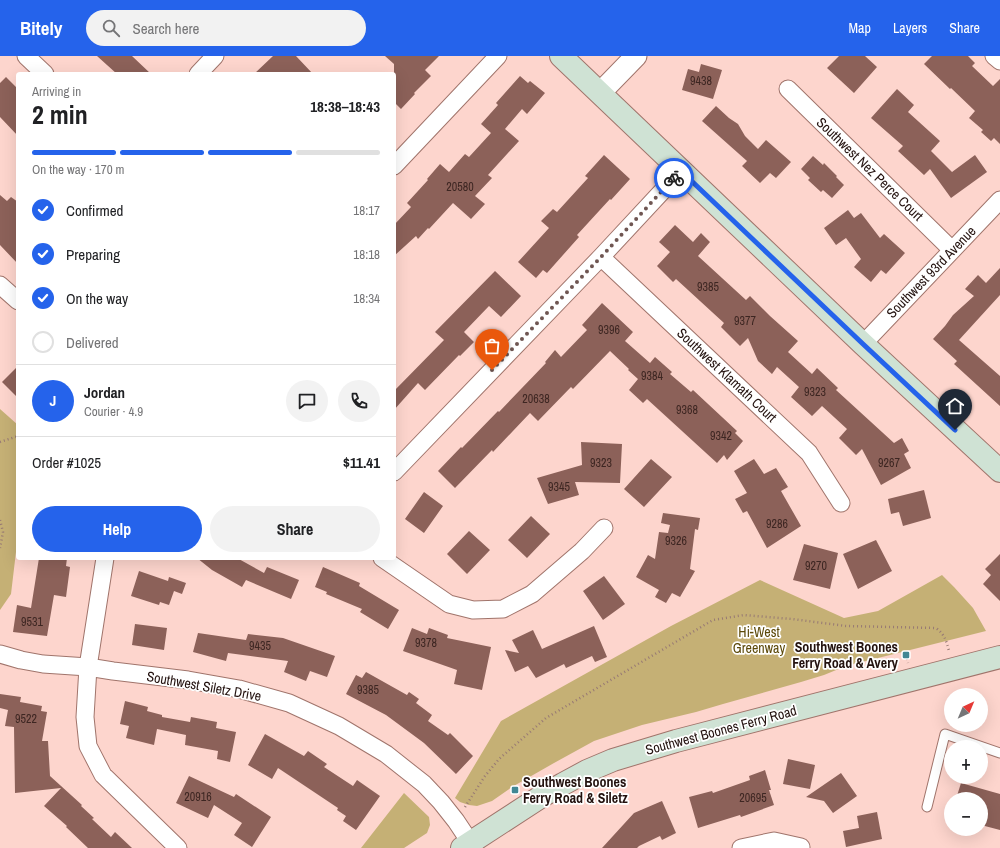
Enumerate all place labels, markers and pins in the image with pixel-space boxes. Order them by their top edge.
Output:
pin [475,329,509,370]
pin [938,389,972,430]
place label: Southwest Boones Ferry Road & Avery [792,638,899,672]
marker: Southwest Boones Ferry Road & Avery [901,650,911,660]
place label: Southwest Boones Ferry Road & Siletz [523,773,628,807]
marker: Southwest Boones Ferry Road & Siletz [510,785,520,795]

